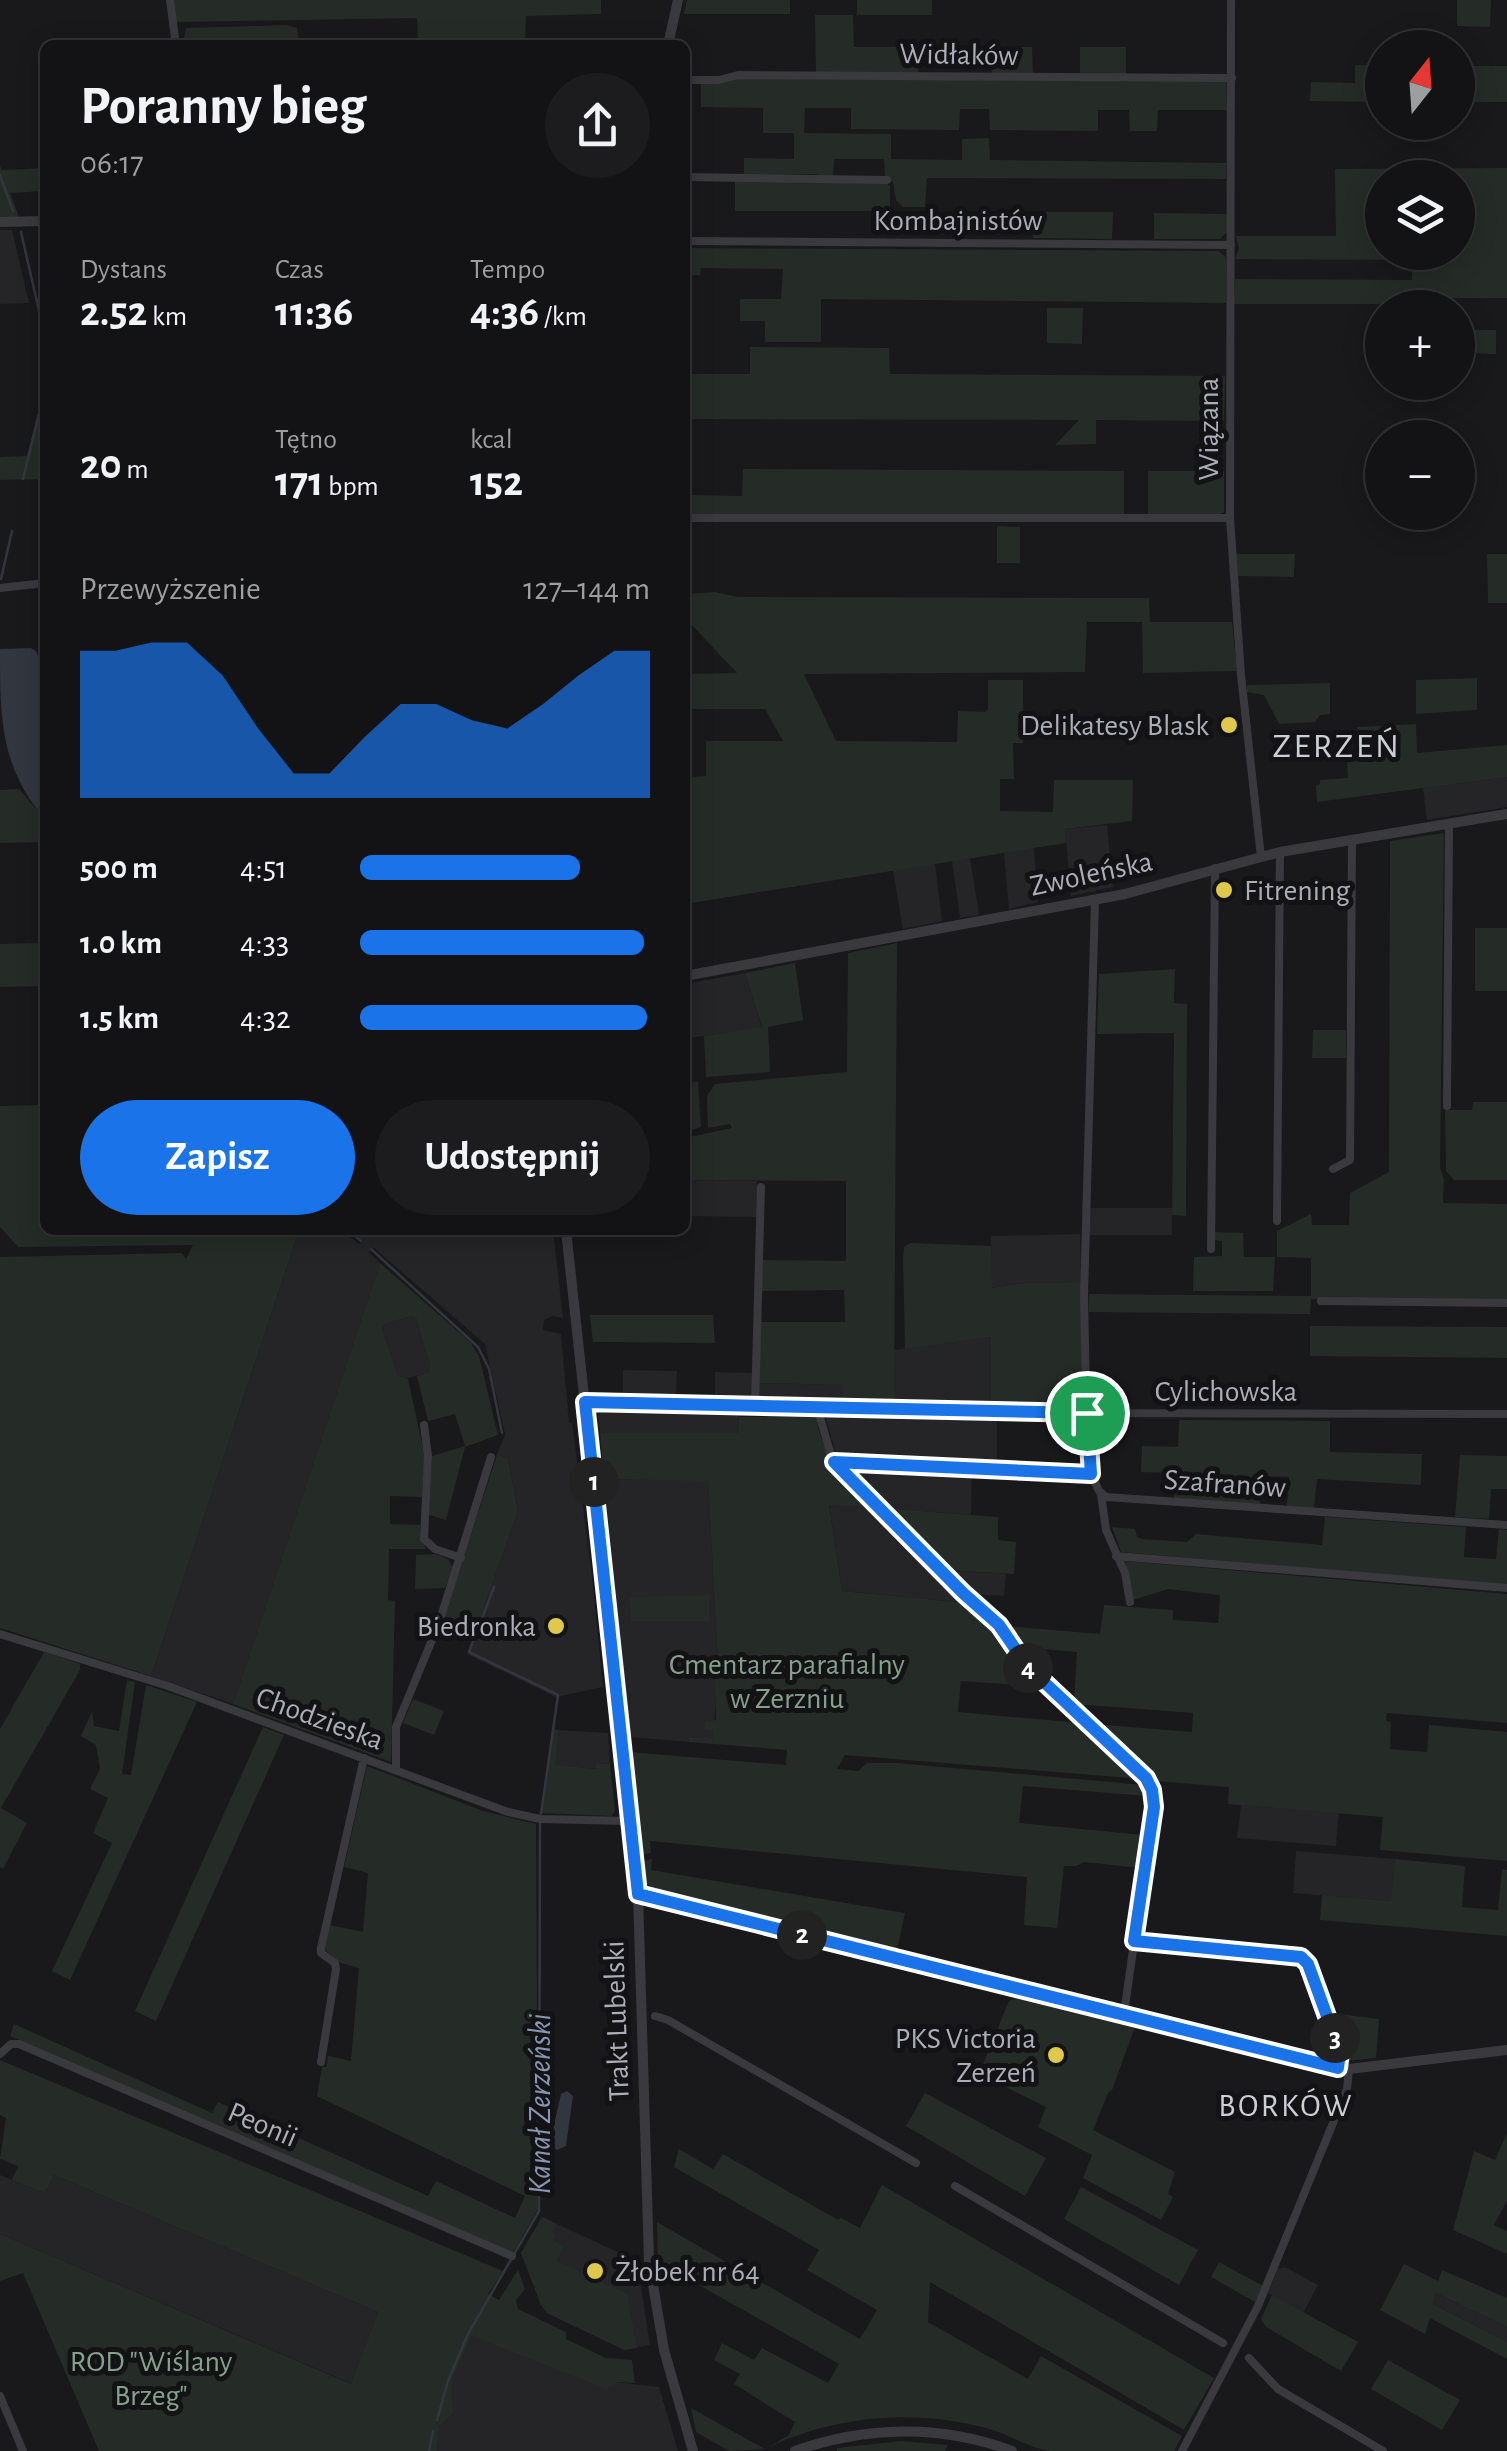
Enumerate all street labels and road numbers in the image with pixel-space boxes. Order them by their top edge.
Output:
street label: Widłaków [899,39,1019,71]
street label: Kombajnistów [874,206,1042,236]
street label: Wiązana [1194,377,1224,481]
street label: Zwoleńska [1027,846,1155,902]
street label: Cylichowska [1155,1377,1297,1407]
street label: Szafranów [1163,1465,1287,1503]
street label: Chodzieska [252,1682,387,1756]
street label: Trakt Lubelski [599,1940,635,2102]
street label: Peonii [223,2097,302,2153]

